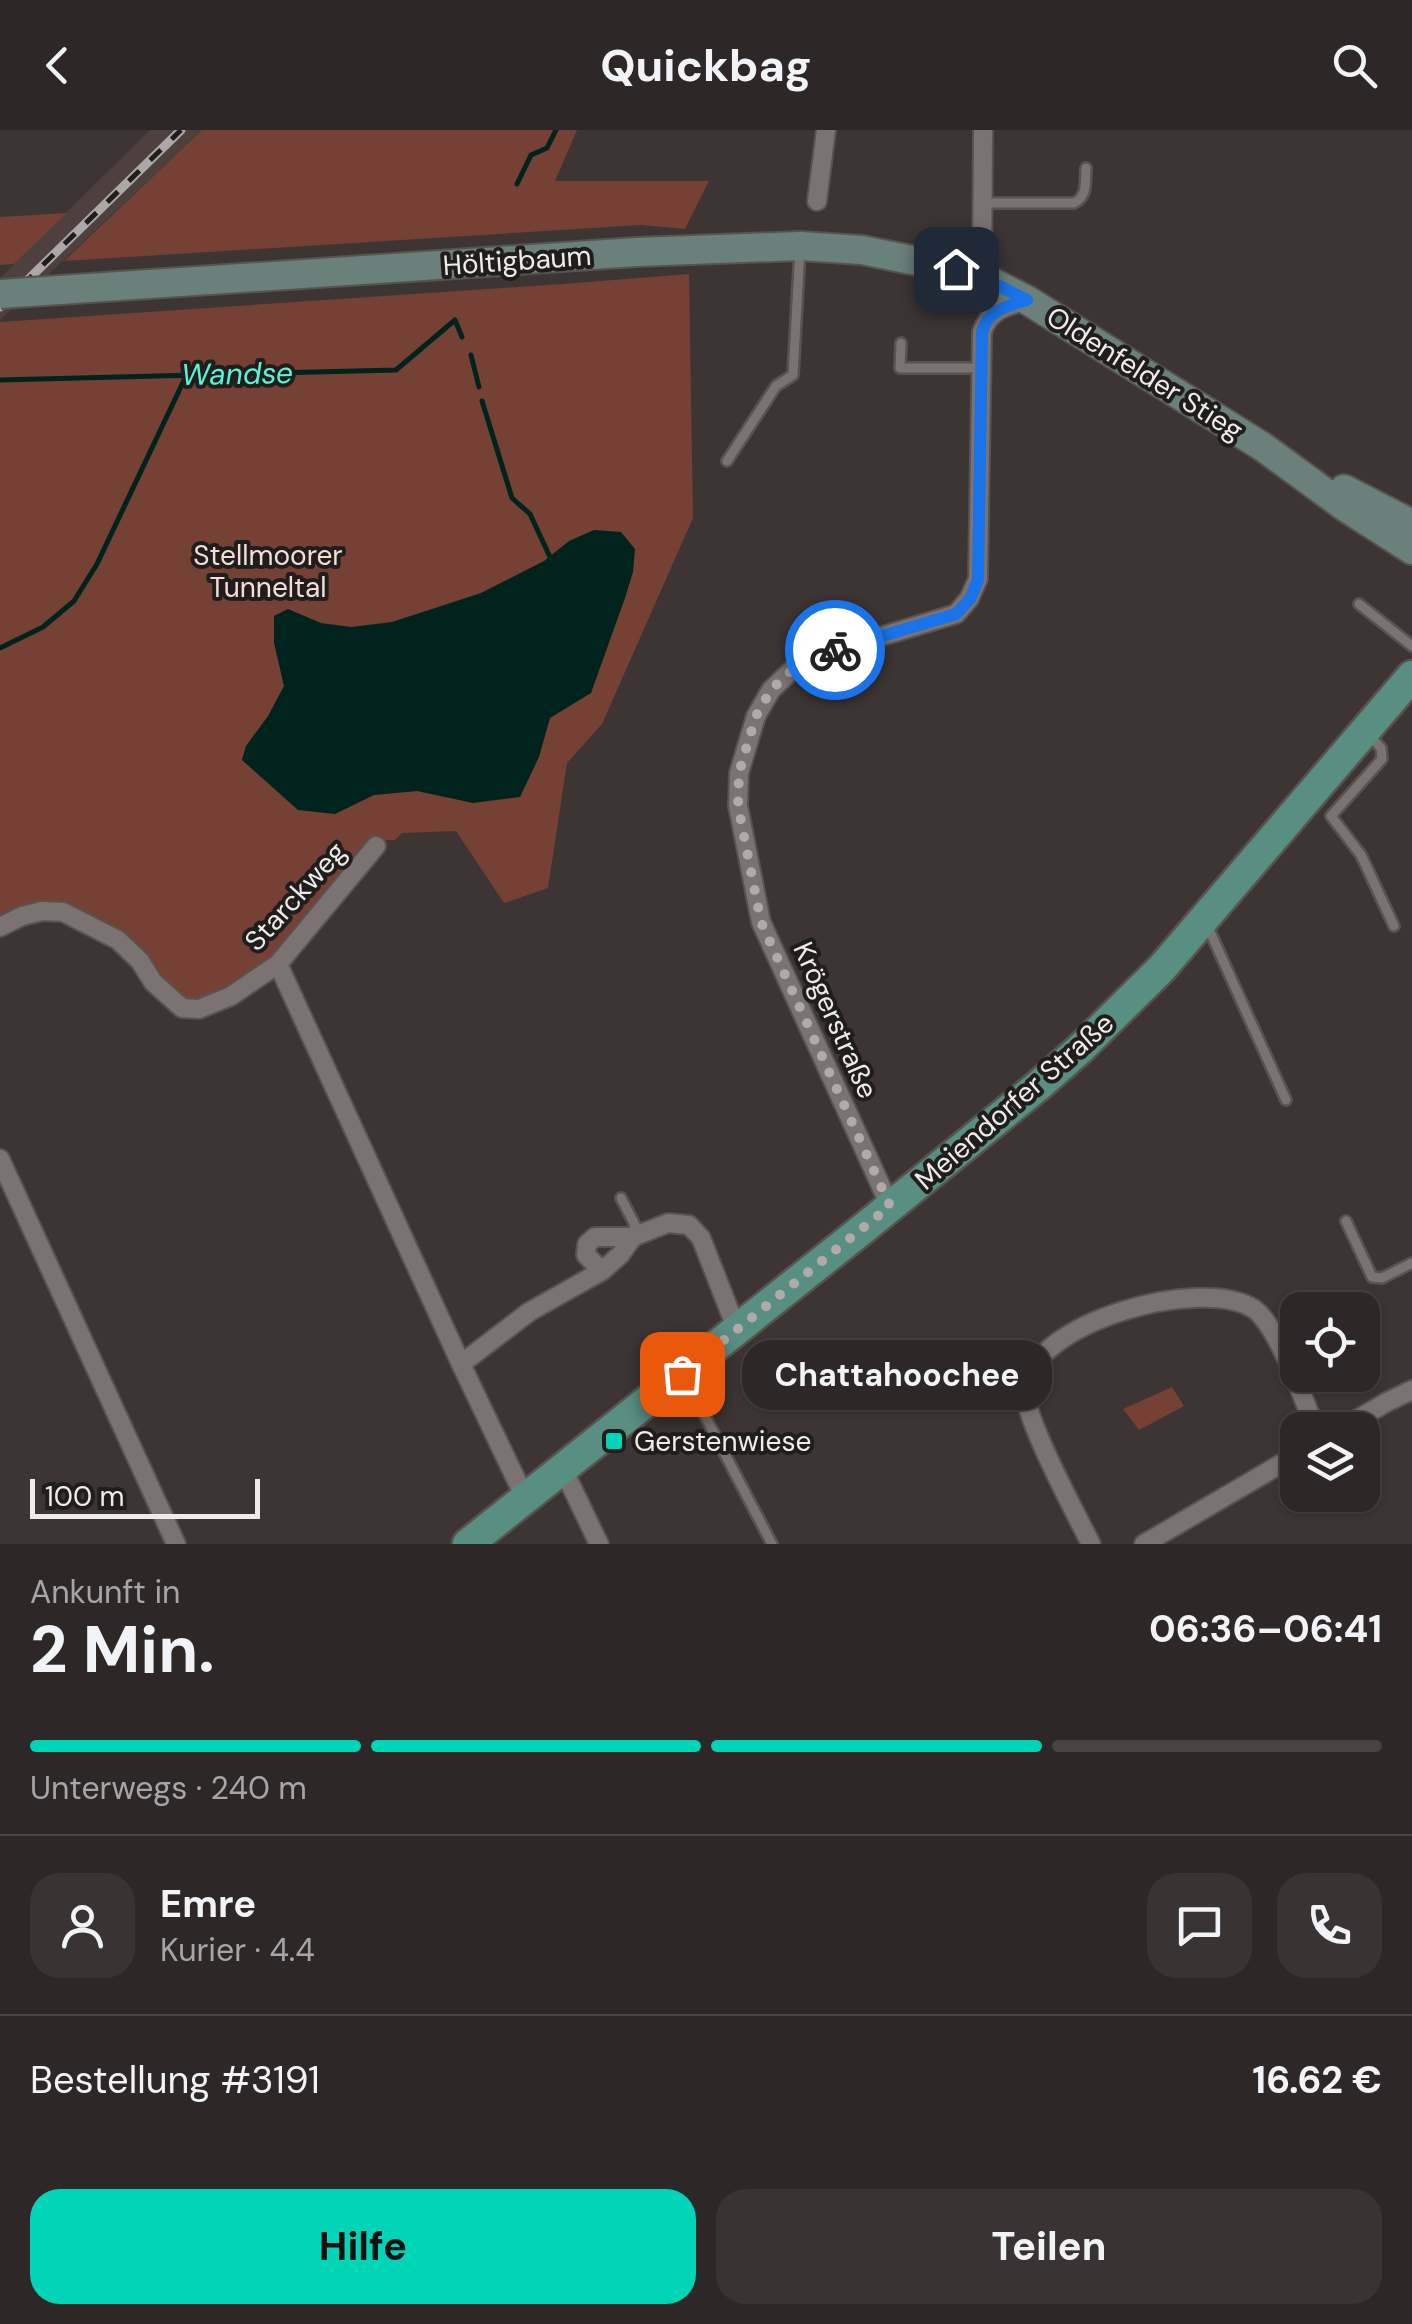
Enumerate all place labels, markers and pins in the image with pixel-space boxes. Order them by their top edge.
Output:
pin [914,227,999,312]
pin [640,1332,725,1417]
callout: Chattahoochee [742,1339,1052,1409]
place label: Gerstenwiese [634,1423,811,1460]
marker: Gerstenwiese [603,1430,625,1452]

